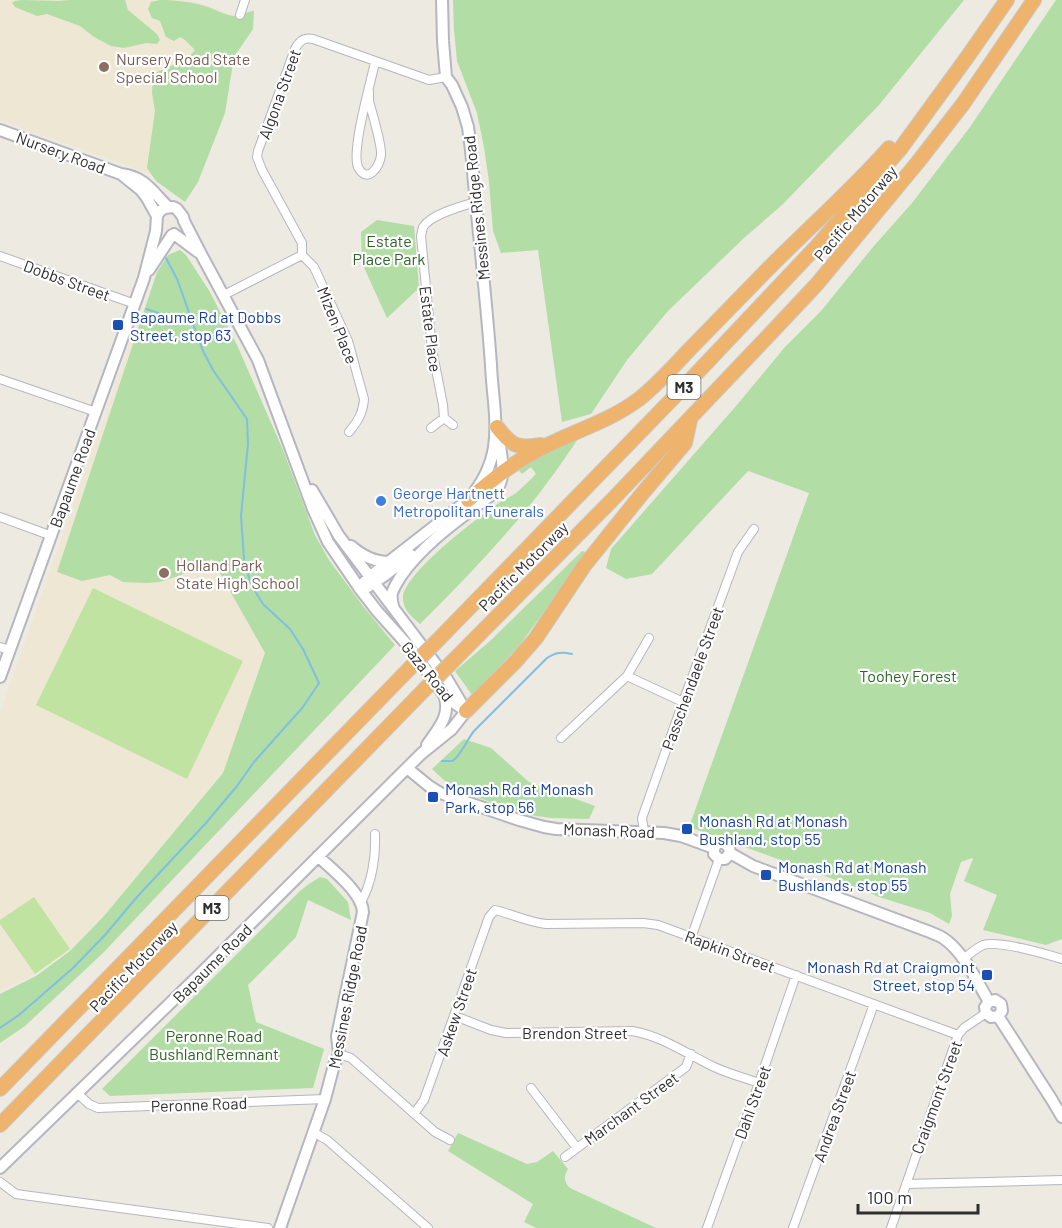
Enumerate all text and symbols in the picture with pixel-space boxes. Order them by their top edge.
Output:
street label: Algona Street [254,46,304,142]
place label: Nursery Road State Special School [116,49,250,86]
marker: Nursery Road State Special School [97,60,111,74]
street label: Nursery Road [14,127,108,177]
street label: Messines Ridge Road [459,135,493,281]
street label: Pacific Motorway [810,161,901,265]
park label: Estate Place Park [353,231,425,268]
street label: Dobbs Street [21,256,113,304]
street label: Mizen Place [314,284,362,366]
street label: Estate Place [416,285,446,373]
place label: Bapaume Rd at Dobbs Street, stop 63 [130,307,281,344]
marker: Bapaume Rd at Dobbs Street, stop 63 [111,318,125,332]
road number: M3 [668,375,700,399]
street label: Bapaume Road [45,426,99,530]
place label: George Hartnett Metropolitan Funerals [393,483,544,520]
marker: George Hartnett Metropolitan Funerals [374,494,388,508]
street label: Pacific Motorway [474,517,572,615]
place label: Holland Park State High School [176,555,299,592]
marker: Holland Park State High School [157,566,171,580]
street label: Passchendaele Street [657,604,727,752]
street label: Gaza Road [398,637,458,705]
park label: Toohey Forest [859,666,957,685]
place label: Monash Rd at Monash Park, stop 56 [445,779,594,816]
marker: Monash Rd at Monash Park, stop 56 [426,790,440,804]
place label: Monash Rd at Monash Bushland, stop 55 [699,811,848,848]
street label: Monash Road [563,819,655,841]
marker: Monash Rd at Monash Bushland, stop 55 [680,822,694,836]
place label: Monash Rd at Monash Bushlands, stop 55 [778,857,927,894]
marker: Monash Rd at Monash Bushlands, stop 55 [759,868,773,882]
road number: M3 [196,896,228,920]
street label: Pacific Motorway [85,916,182,1015]
street label: Bapaume Road [169,920,255,1006]
street label: Messines Ridge Road [324,924,370,1070]
street label: Rapkin Street [682,926,778,976]
place label: Monash Rd at Craigmont Street, stop 54 [807,957,975,994]
street label: Askew Street [432,965,480,1059]
marker: Monash Rd at Craigmont Street, stop 54 [980,968,994,982]
street label: Brendon Street [522,1023,628,1042]
park label: Peronne Road Bushland Remnant [149,1026,279,1063]
street label: Craigmont Street [907,1038,965,1156]
street label: Dahl Street [730,1062,774,1142]
street label: Marchant Street [580,1067,682,1149]
street label: Andrea Street [809,1068,859,1164]
street label: Peronne Road [150,1093,248,1115]
scale bar [858,1177,978,1215]
text: 100 m [867,1186,912,1208]

